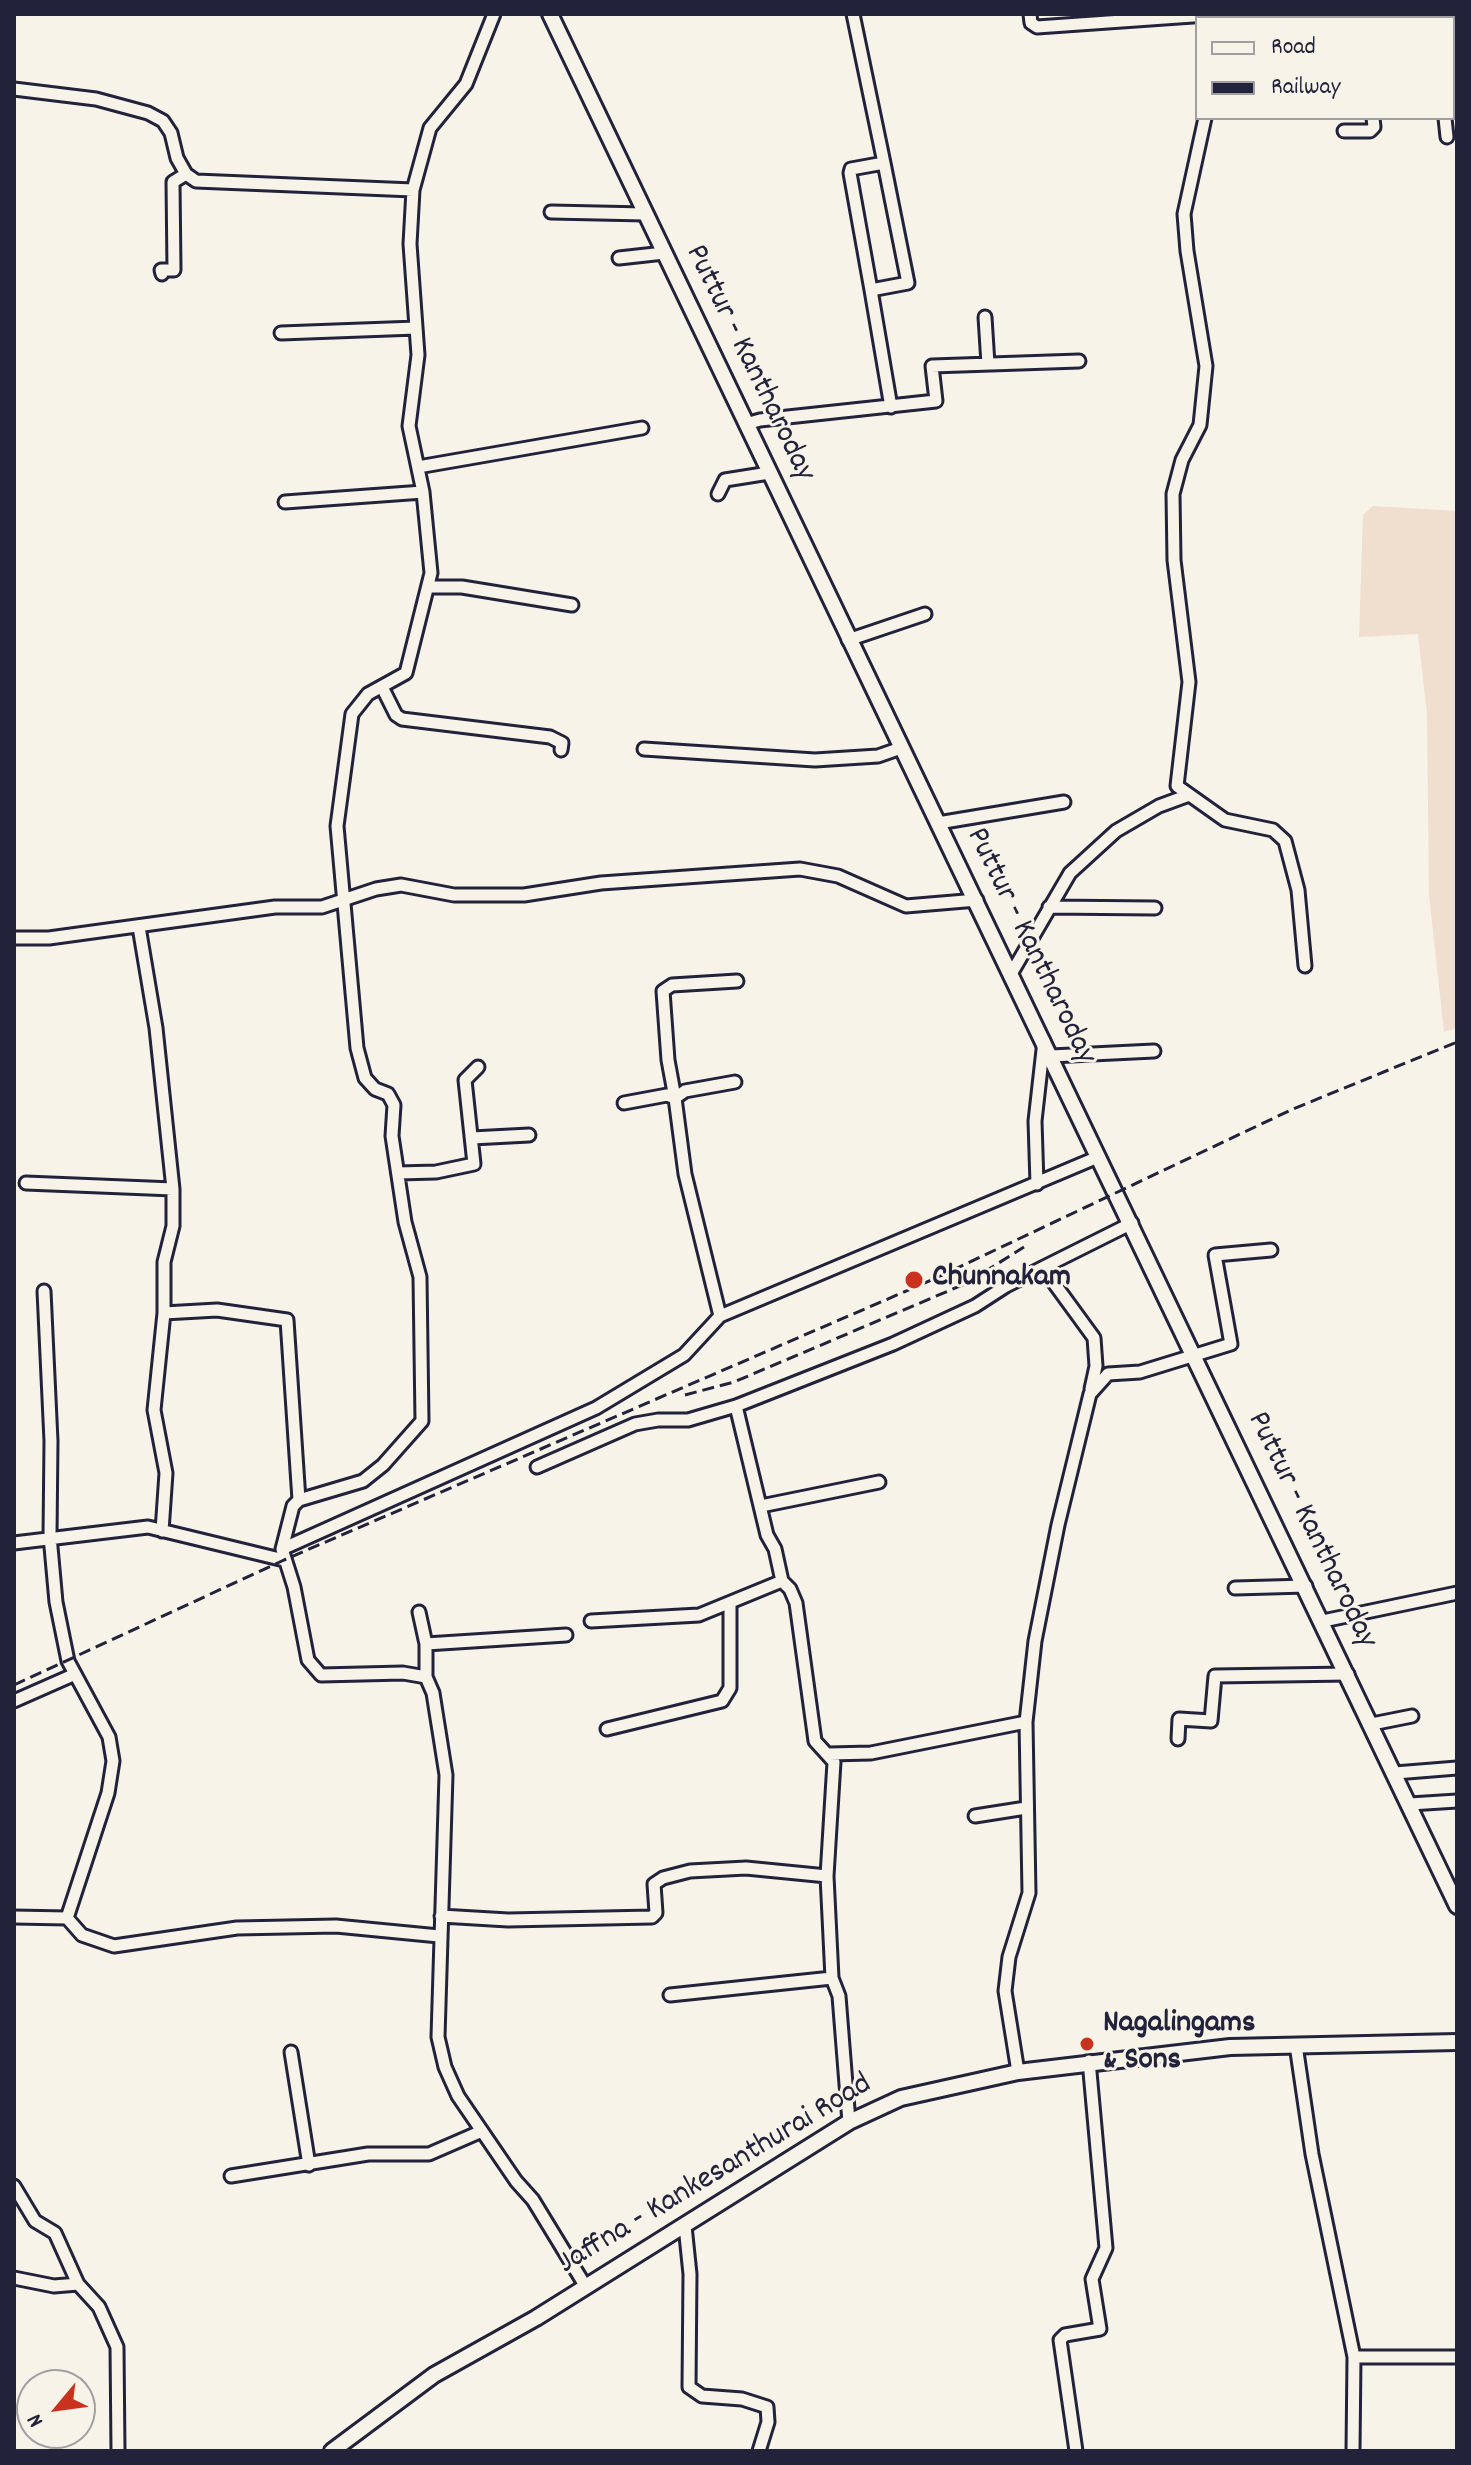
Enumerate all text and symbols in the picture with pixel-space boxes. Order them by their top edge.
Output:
legend [1195,16,1455,120]
text: Road [1271,31,1316,65]
text: Railway [1271,71,1340,105]
street label: Puttur - Kantharoday [674,239,822,489]
street label: Puttur - Kantharoday [955,822,1103,1072]
place label: Chunnakam [932,1261,1071,1299]
marker: Chunnakam [903,1269,925,1291]
street label: Puttur - Kantharoday [1236,1406,1384,1656]
place label: Nagalingams & Sons [1103,2007,1256,2082]
marker: Nagalingams & Sons [1078,2035,1096,2053]
street label: Jaffna - Kankesanthurai Road [552,2067,880,2285]
north arrow [16,2369,96,2449]
text: N [20,2408,53,2432]

